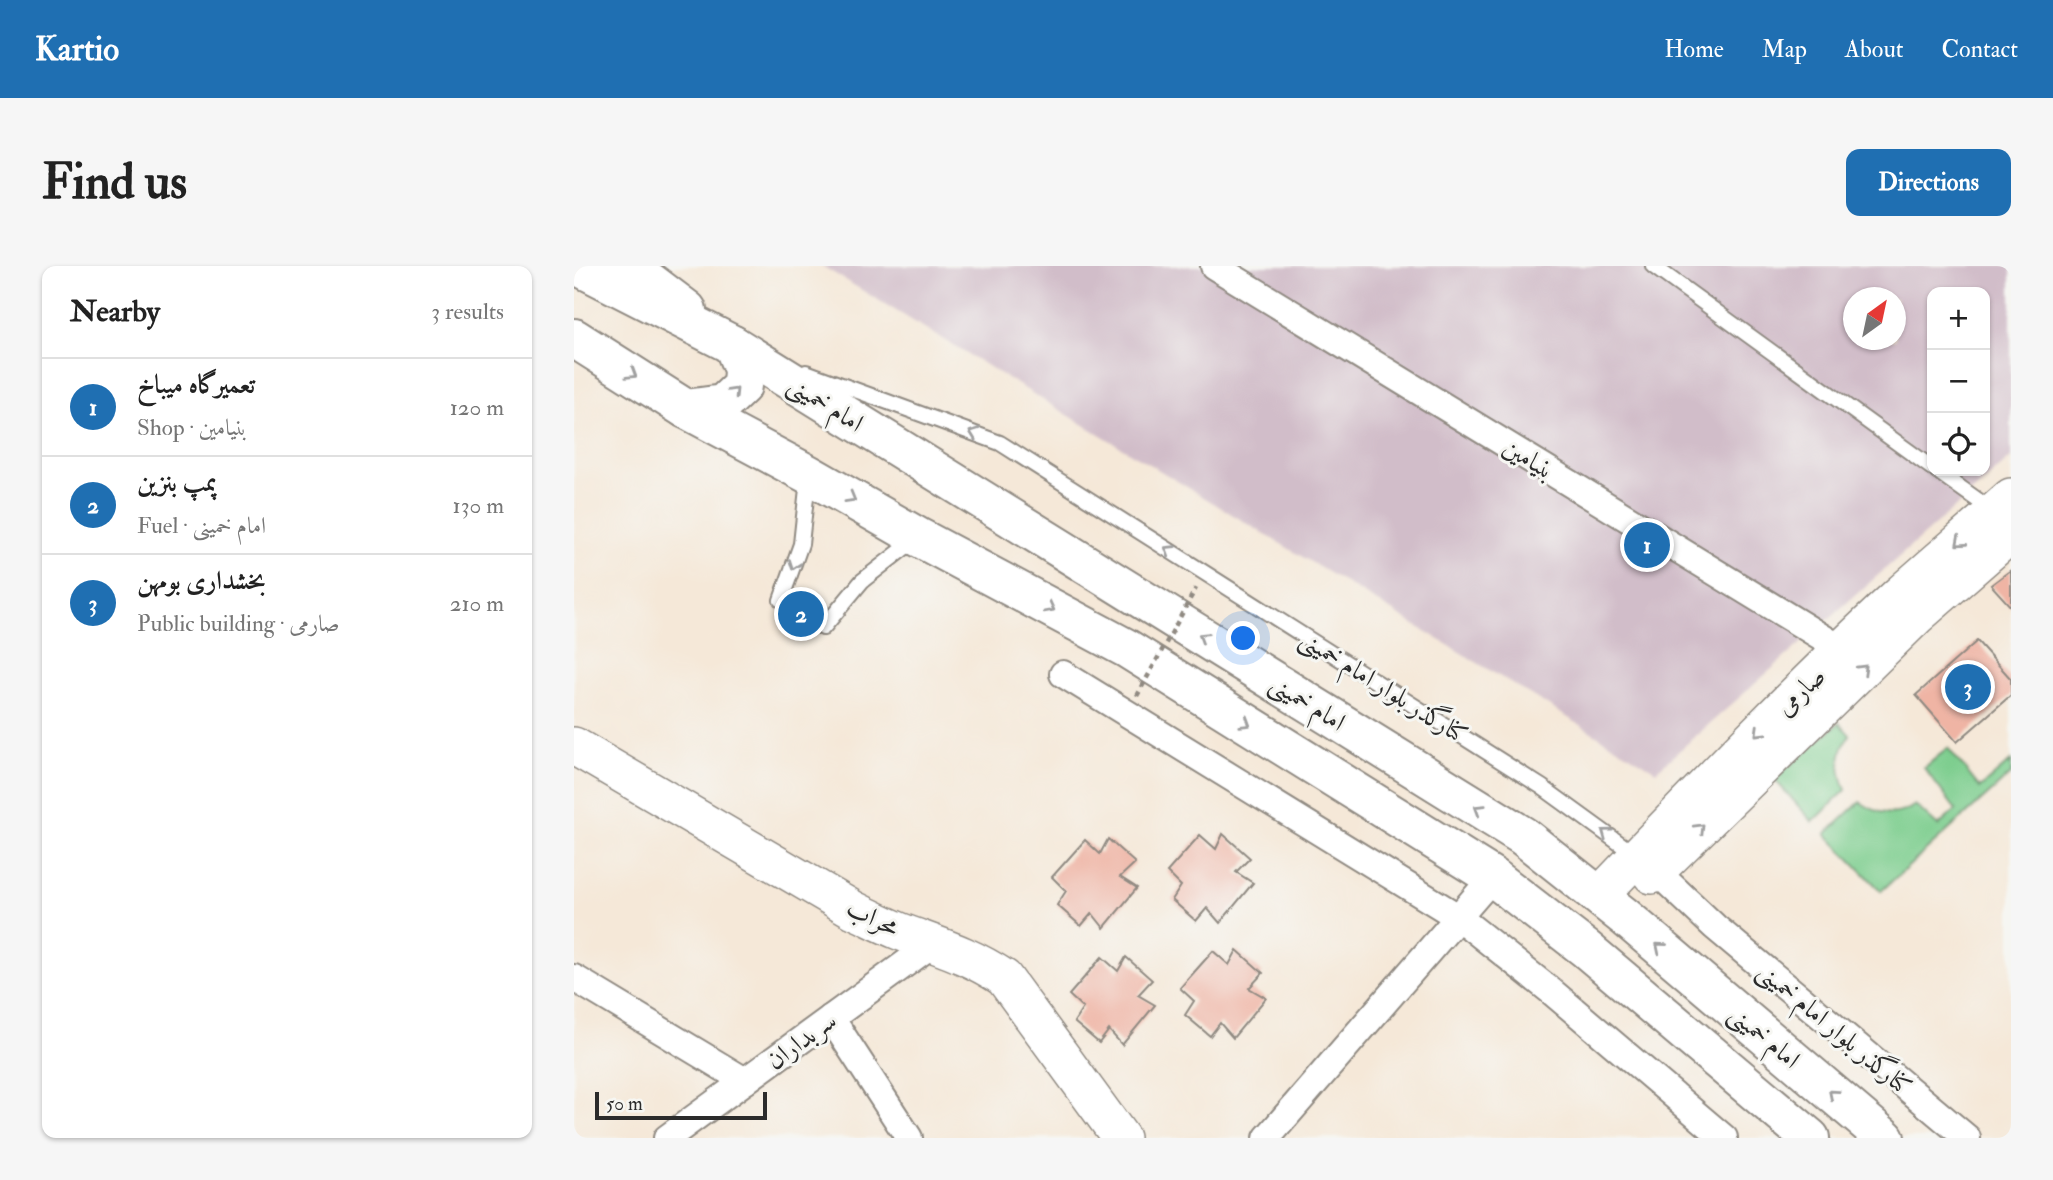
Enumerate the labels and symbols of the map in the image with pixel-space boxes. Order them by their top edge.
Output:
north arrow [1843,287,1906,350]
one-way arrow [624,366,637,379]
street label: امام خمینی [779,368,869,445]
one-way arrow [726,388,738,401]
one-way arrow [968,427,980,441]
street label: بنیامین [1497,431,1560,487]
one-way arrow [843,490,856,503]
pin: 1 [1624,519,1670,571]
one-way arrow [1955,534,1968,546]
one-way arrow [1163,545,1176,558]
one-way arrow [788,558,802,570]
pin: 2 [778,588,824,640]
one-way arrow [1043,600,1056,613]
your location [1226,621,1260,655]
street label: کنارگذر بلوار امام خمینی [1294,622,1474,750]
one-way arrow [1198,632,1211,645]
street label: صارمی [1769,660,1832,723]
pin: 3 [1945,661,1991,713]
one-way arrow [1854,665,1867,678]
street label: امام خمینی [1264,667,1352,737]
one-way arrow [1239,715,1252,728]
one-way arrow [1754,723,1767,736]
one-way arrow [1474,804,1487,817]
one-way arrow [1692,824,1704,836]
one-way arrow [1601,829,1614,841]
street label: محراب [841,892,904,944]
one-way arrow [1655,943,1668,955]
street label: کنارگذر بلوار امام خمینی [1751,954,1919,1102]
street label: امام خمینی [1723,997,1807,1075]
street label: سربداران [760,1005,843,1077]
scale bar [595,1089,766,1121]
one-way arrow [1829,1090,1842,1102]

